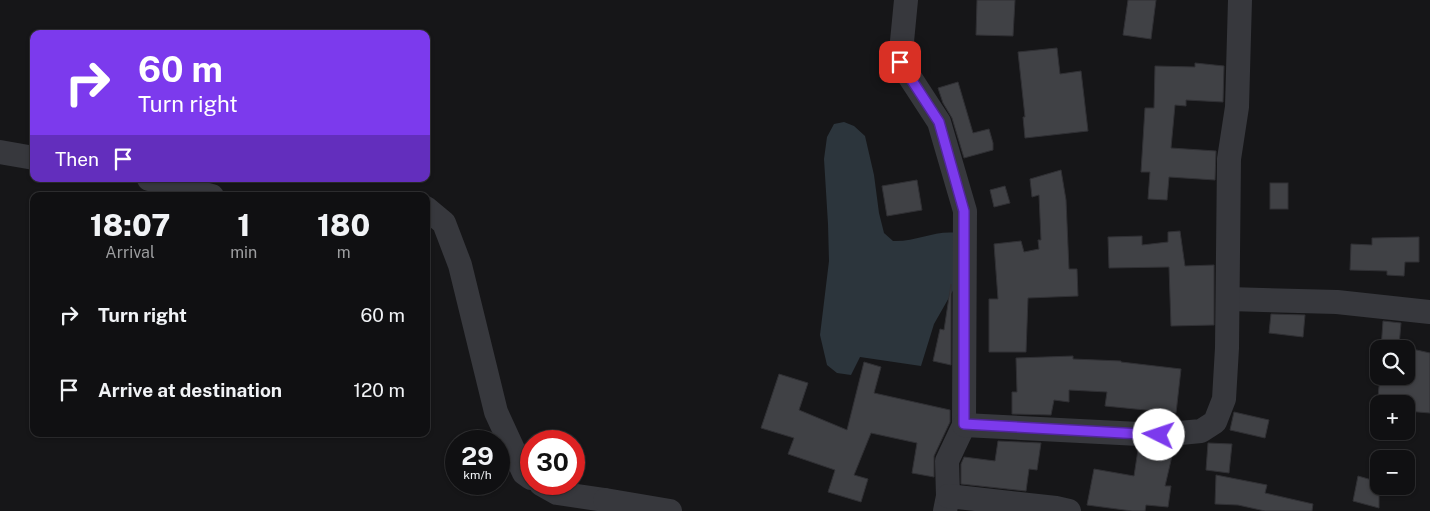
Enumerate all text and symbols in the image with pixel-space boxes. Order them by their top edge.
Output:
pin [879,41,921,83]
icon: arrive [886,48,914,76]
text: 60 m [138,49,223,90]
icon: right [55,50,120,115]
text: Turn right [138,91,238,117]
icon: arrive [109,145,137,173]
text: Then [55,148,99,170]
text: 18:07 [90,207,170,243]
text: 1 [237,207,250,243]
text: 180 [317,207,370,243]
text: Arrival [105,243,155,262]
text: min [230,243,257,262]
text: m [337,243,351,262]
icon: right [55,301,83,329]
text: Turn right [98,304,187,326]
text: 60 m [361,304,405,326]
map controls [1370,340,1415,495]
button: search [1370,340,1415,385]
icon: arrive [55,376,83,404]
text: Arrive at destination [98,379,282,401]
text: 120 m [353,379,405,401]
button: + [1370,395,1415,440]
position arrow [1132,408,1184,460]
speed limit sign: 30 [520,430,585,495]
text: 29 [461,441,494,471]
button: − [1370,450,1415,495]
text: km/h [463,468,492,482]

